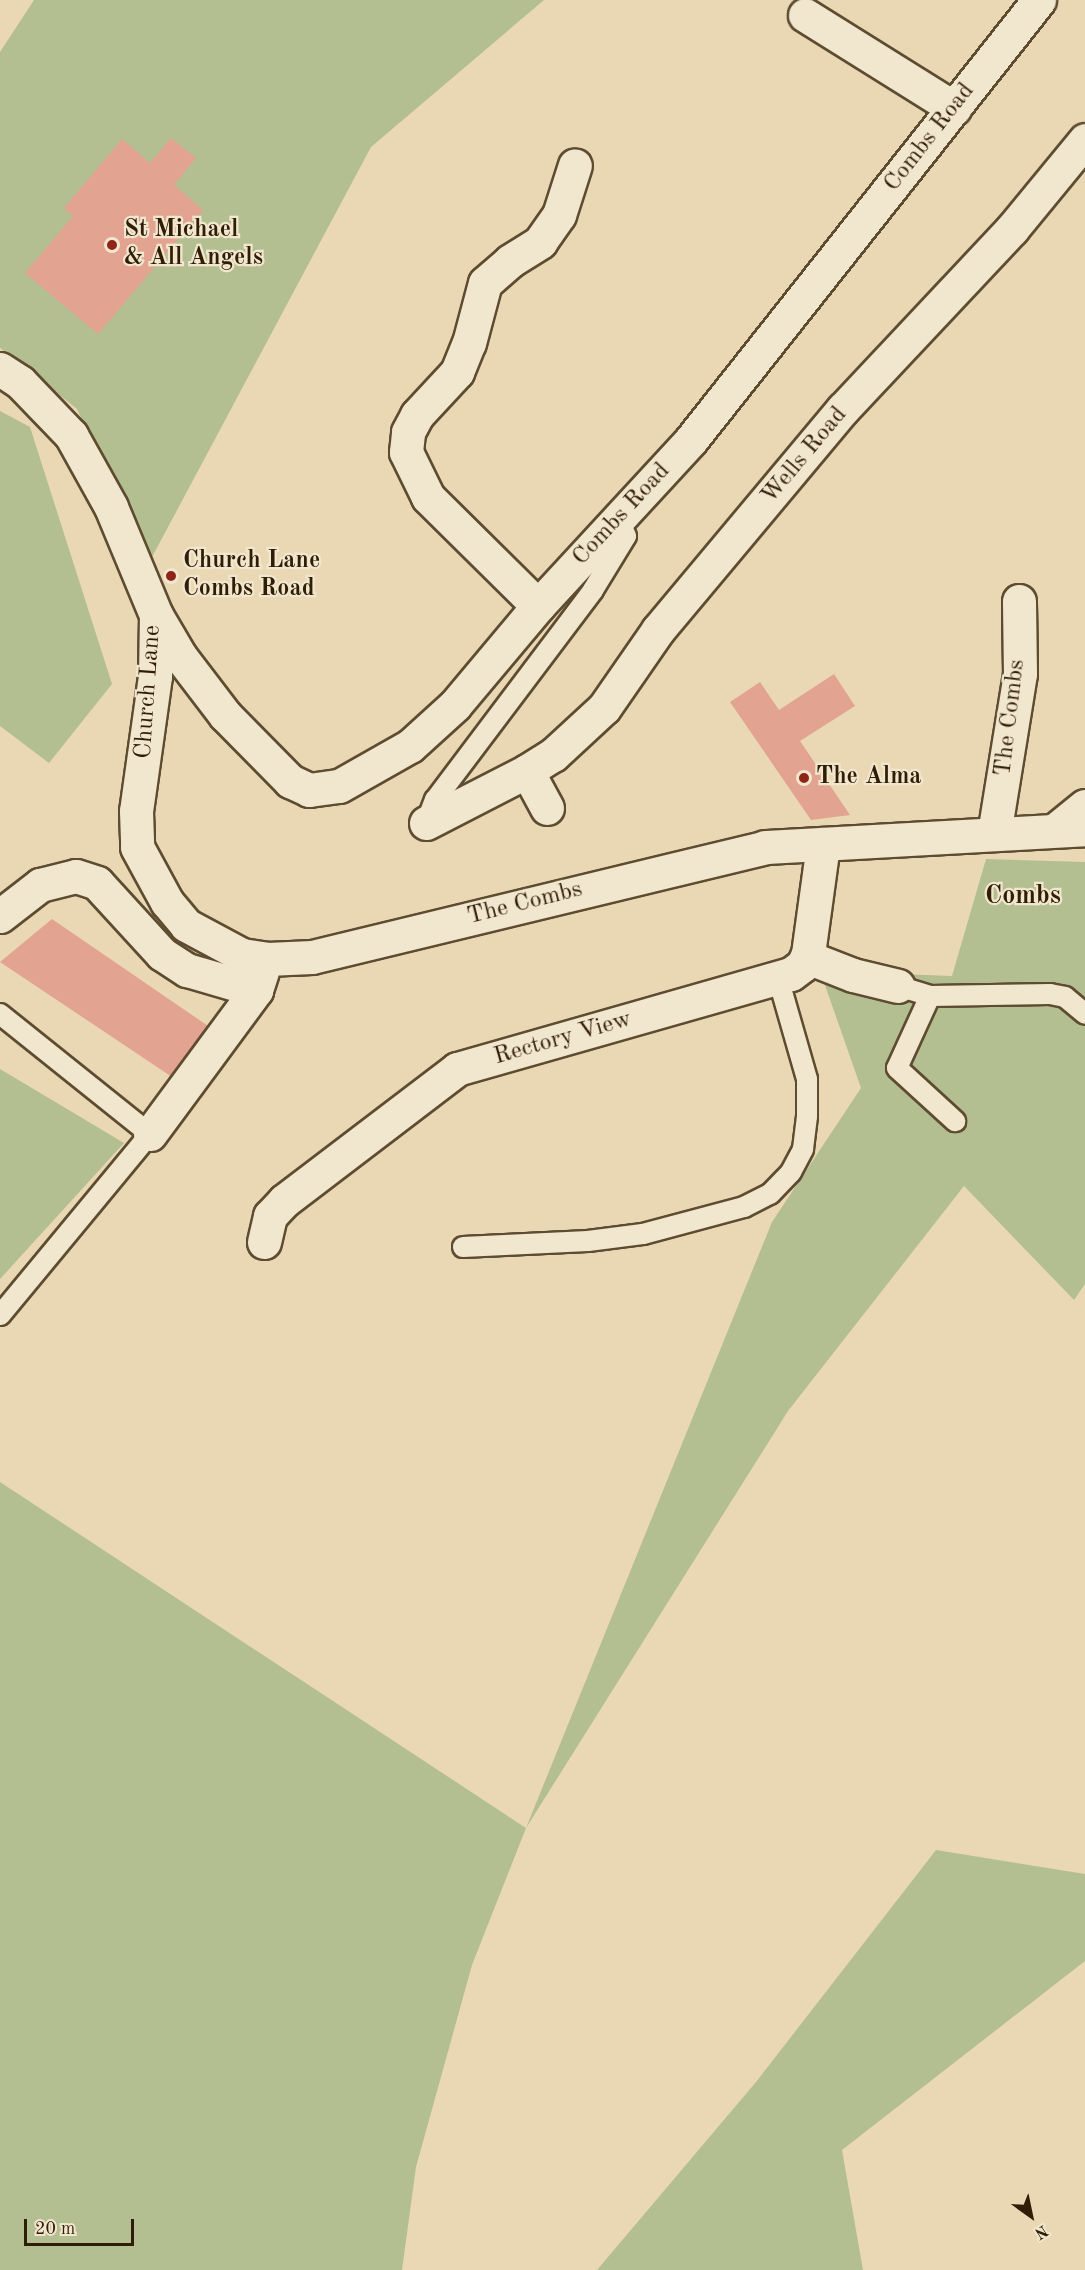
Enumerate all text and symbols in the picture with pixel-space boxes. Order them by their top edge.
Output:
street label: Combs Road [879,78,981,198]
place label: St Michael & All Angels [124,217,263,273]
marker: St Michael & All Angels [105,238,119,252]
street label: Wells Road [756,402,854,510]
street label: Combs Road [567,458,677,572]
place label: Church Lane Combs Road [183,548,320,604]
marker: Church Lane Combs Road [164,569,178,583]
street label: Church Lane [130,624,168,760]
street label: The Combs [990,658,1032,778]
place label: The Alma [816,764,922,792]
marker: The Alma [797,771,811,785]
street label: The Combs [464,876,586,932]
district label: Combs [985,881,1061,913]
street label: Rectory View [491,1006,635,1072]
north arrow [1001,2186,1061,2246]
scale bar [27,2207,136,2245]
text: 20 m [35,2220,75,2238]
text: N [1031,2221,1050,2241]

